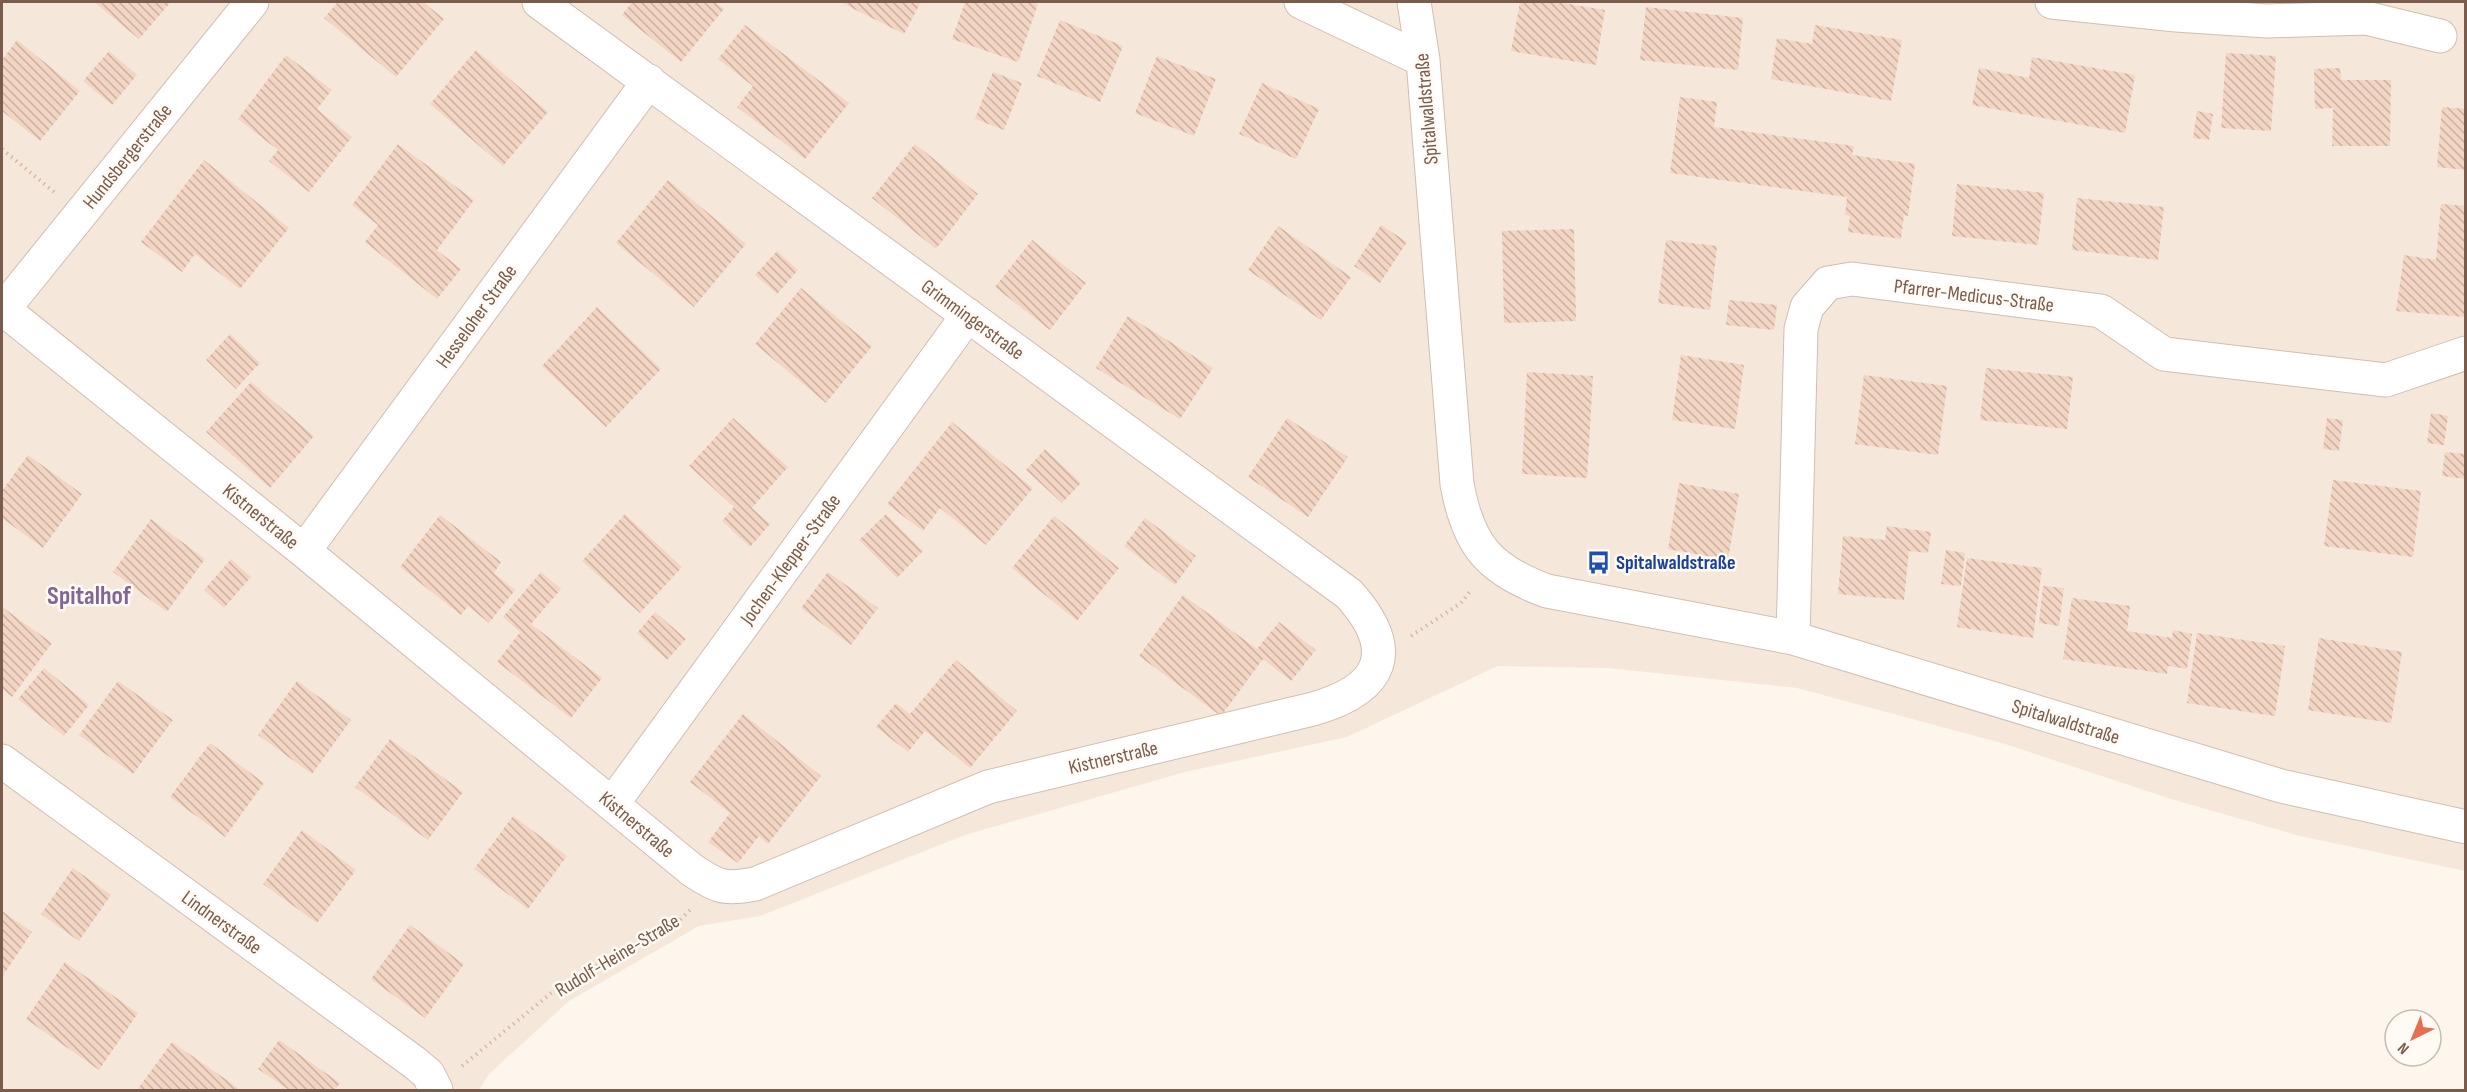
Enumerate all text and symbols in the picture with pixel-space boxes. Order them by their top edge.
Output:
street label: Spitalwaldstraße [1410,52,1444,166]
street label: Hundsbergerstraße [78,99,177,214]
street label: Hesseloher Straße [431,260,522,373]
street label: Grimmingerstraße [916,274,1029,365]
street label: Pfarrer-Medicus-Straße [1893,274,2055,318]
street label: Kistnerstraße [217,479,303,555]
street label: Jochen-Klepper-Straße [735,490,846,630]
bus stop icon: Spitalwaldstraße [1585,549,1611,575]
place label: Spitalwaldstraße [1616,551,1736,575]
district label: Spitalhof [47,581,132,612]
street label: Spitalwaldstraße [2009,694,2123,750]
street label: Kistnerstraße [1066,736,1160,780]
street label: Kistnerstraße [594,786,679,863]
street label: Lindnerstraße [177,886,266,960]
street label: Rudolf-Heine-Straße [551,909,684,1002]
north arrow [2383,1008,2443,1068]
text: N [2394,1038,2413,1058]

